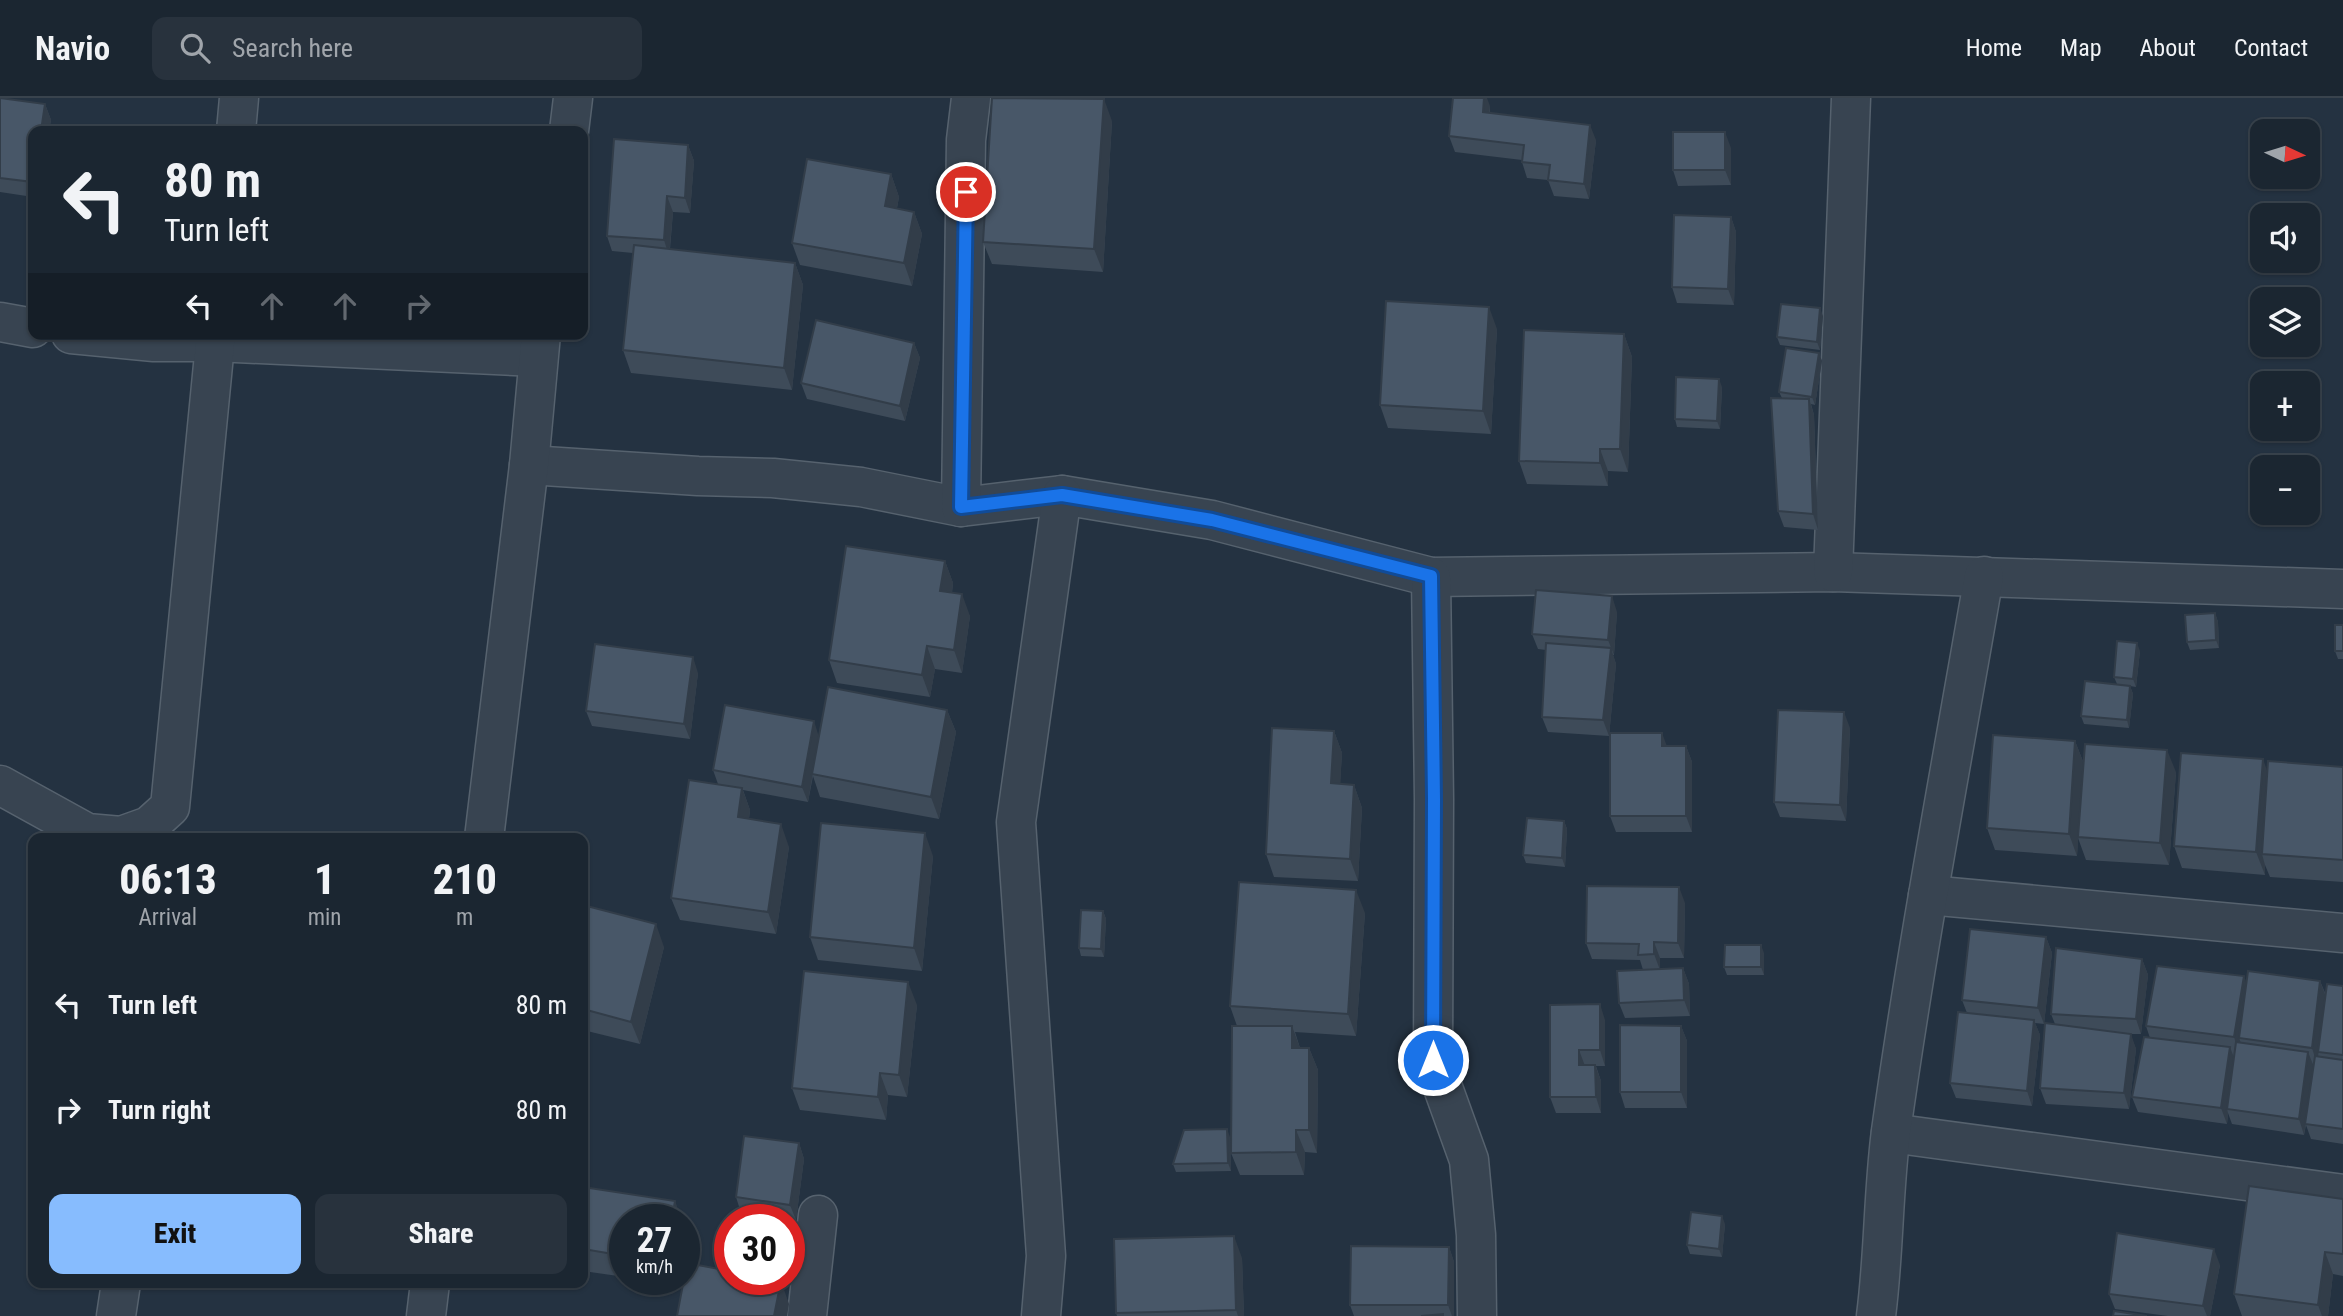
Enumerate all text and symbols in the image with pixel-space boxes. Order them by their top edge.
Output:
search box [152,17,642,80]
text: Navio [35,29,110,68]
icon: search [176,29,214,67]
text: Search here [232,33,353,63]
text: Home [1966,34,2022,62]
text: Map [2060,34,2102,62]
text: About [2140,34,2196,62]
text: Contact [2234,34,2308,62]
north arrow [2250,119,2320,189]
map controls [2250,119,2320,525]
text: 80 m [164,152,261,209]
icon: left [49,154,140,245]
pin [936,162,996,222]
icon: arrive [947,173,985,211]
button: sound [2250,203,2320,273]
text: Turn left [164,211,269,249]
icon: left [180,287,218,325]
icon: ahead [253,287,291,325]
icon: ahead [326,287,364,325]
icon: right [399,287,437,325]
button: layers [2250,287,2320,357]
button: + [2250,371,2320,441]
button: − [2250,455,2320,525]
text: 06:13 [119,855,216,904]
text: 1 [314,855,335,904]
text: 210 [433,855,497,904]
text: Arrival [139,904,197,931]
text: min [308,904,341,931]
text: m [456,904,473,931]
icon: left [49,986,87,1024]
text: Turn left [108,990,197,1020]
text: 80 m [516,990,567,1020]
position arrow [1396,1023,1470,1097]
icon: right [49,1091,87,1129]
text: Turn right [108,1095,210,1125]
text: 80 m [516,1095,567,1125]
button: Exit [49,1194,301,1274]
button: Share [315,1194,567,1274]
speed limit sign: 30 [714,1204,805,1295]
text: 27 [637,1220,672,1261]
text: km/h [636,1256,673,1277]

